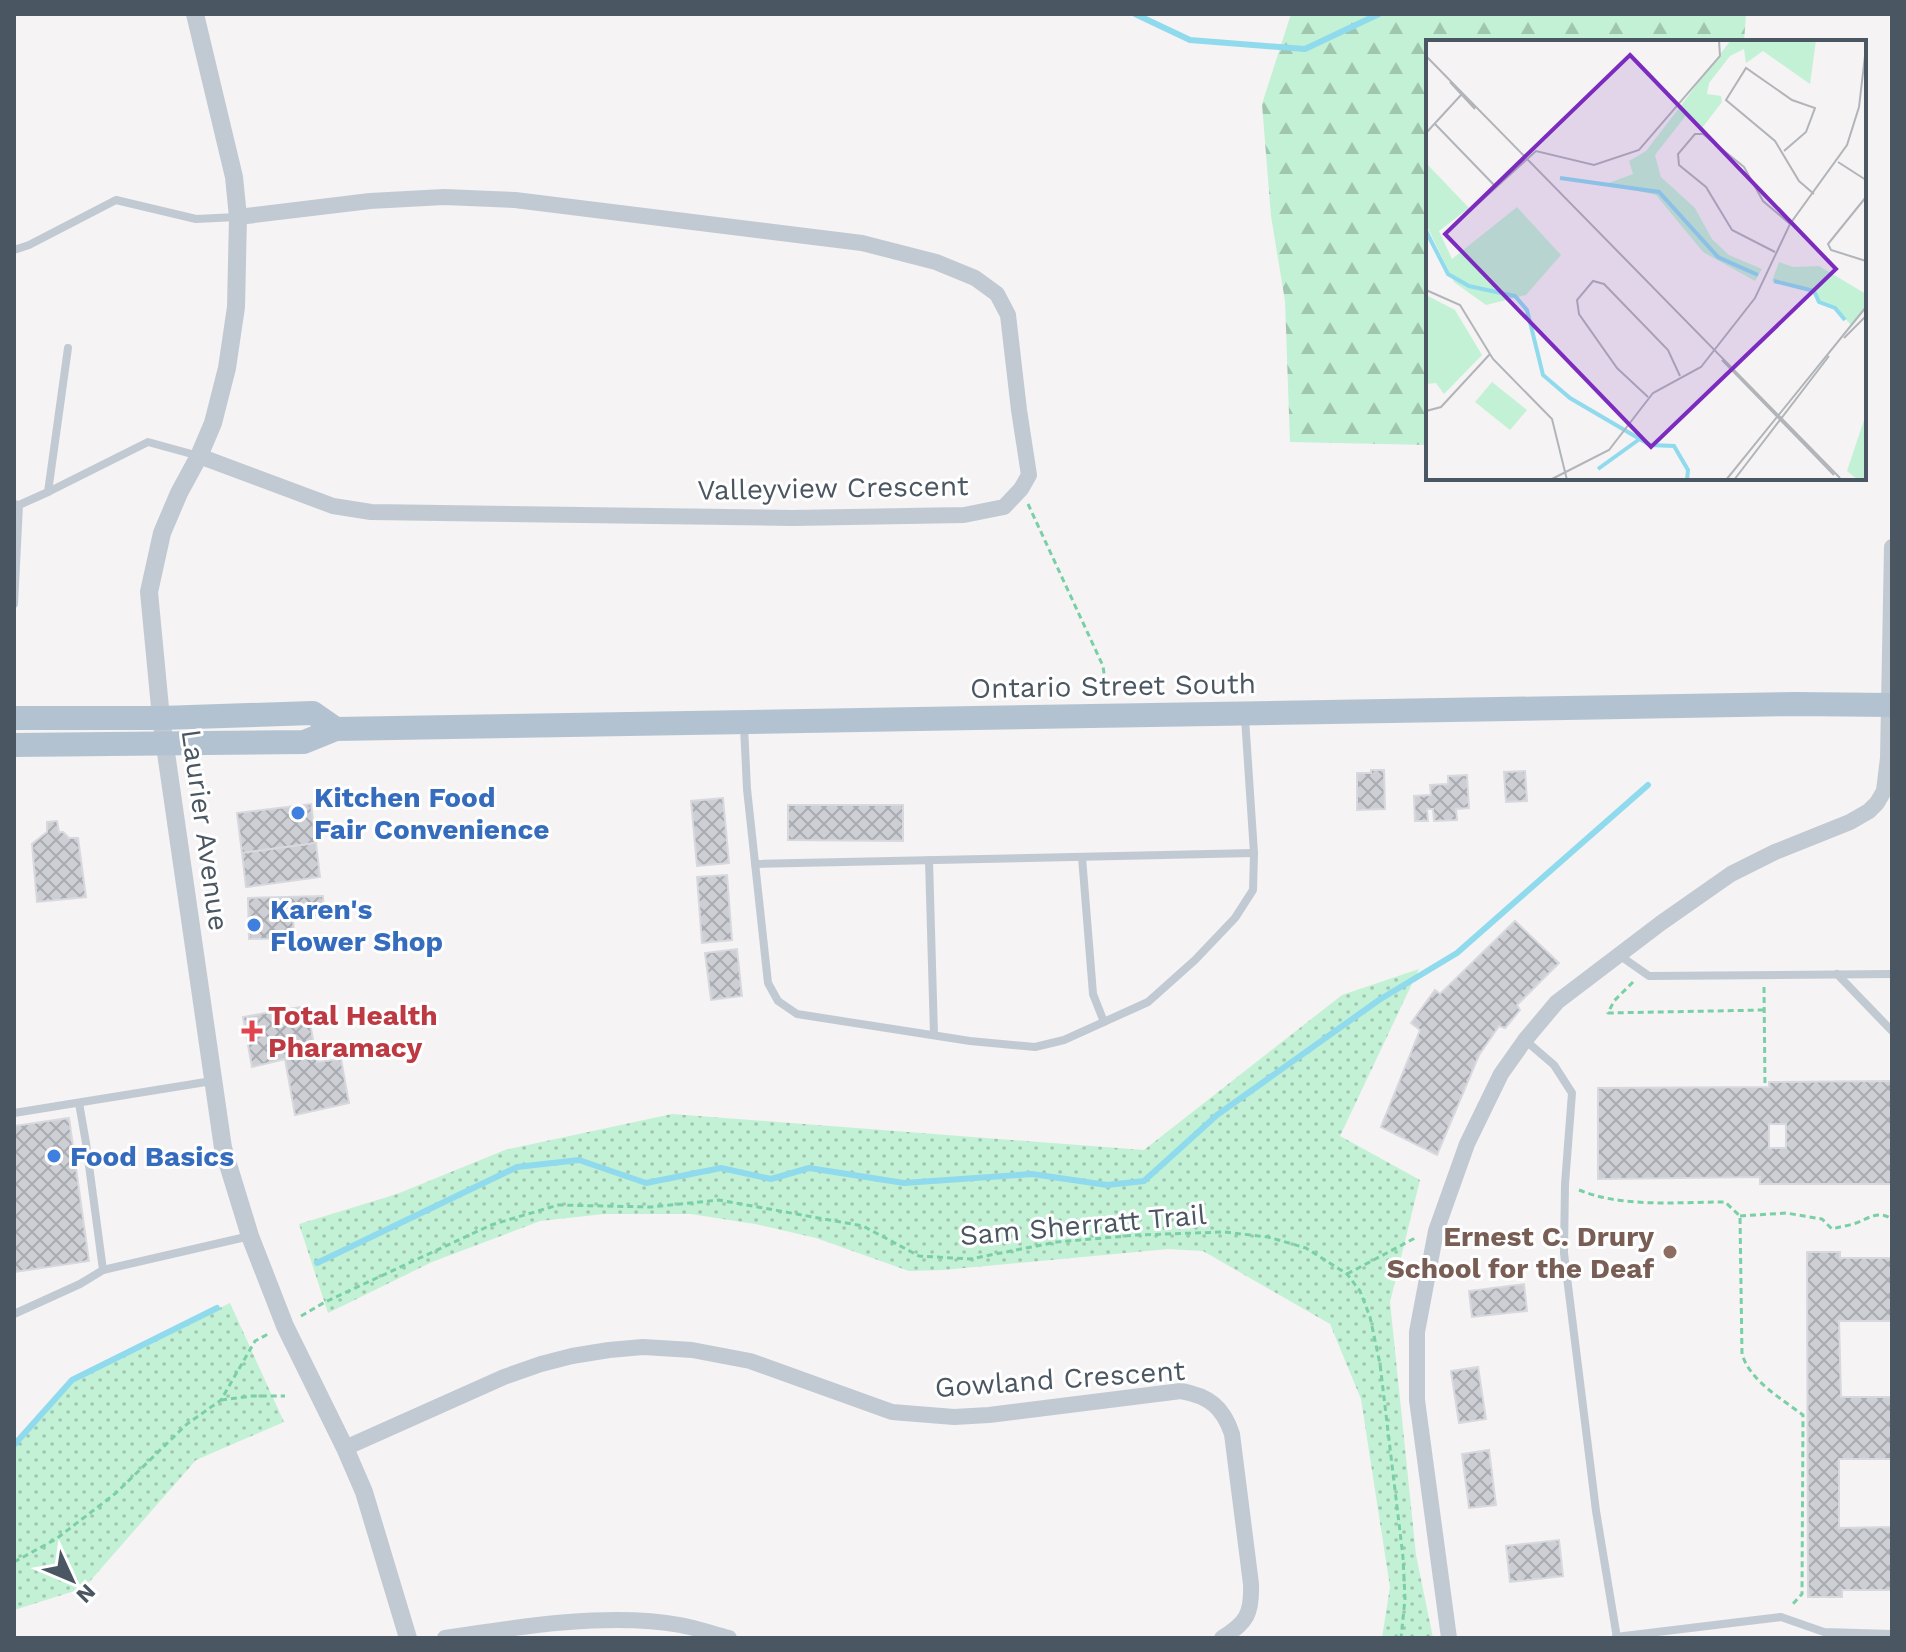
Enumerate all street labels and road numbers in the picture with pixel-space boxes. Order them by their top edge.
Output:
street label: Valleyview Crescent [697,469,969,507]
street label: Ontario Street South [970,667,1256,705]
street label: Laurier Avenue [175,727,235,933]
street label: Sam Sherratt Trail [958,1198,1208,1252]
street label: Gowland Crescent [934,1354,1186,1404]

